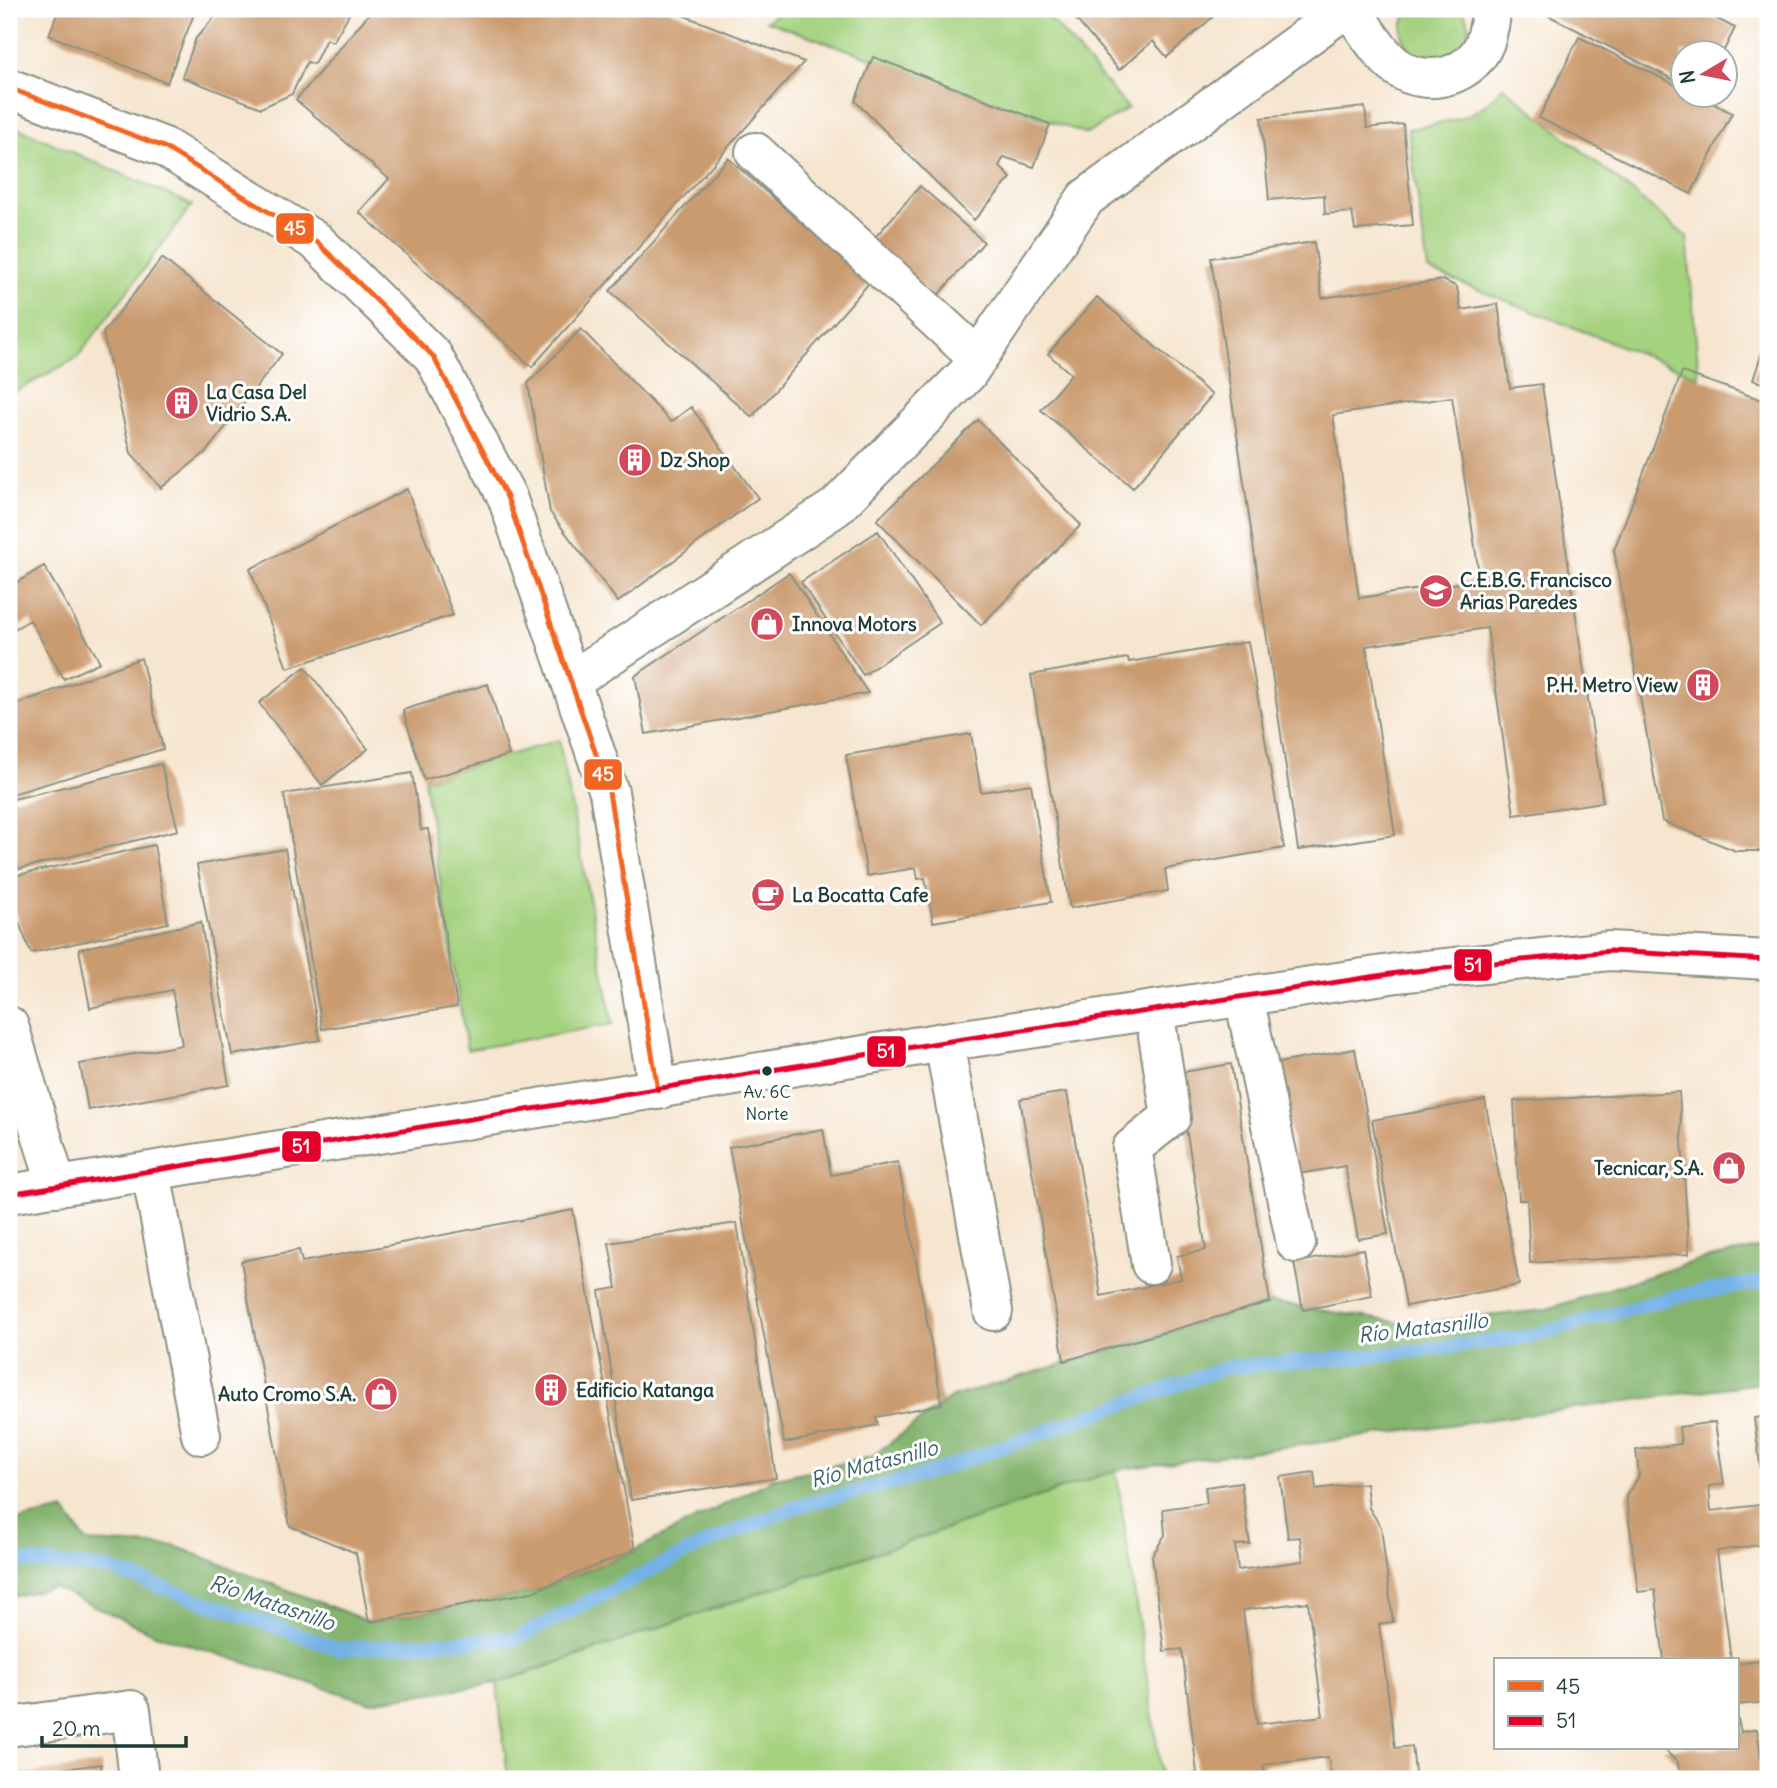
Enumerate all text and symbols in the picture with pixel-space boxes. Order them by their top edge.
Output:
north arrow [1668,38,1738,108]
text: N [1674,68,1700,86]
line badge: 45 [275,212,315,245]
text: 45 [284,216,306,240]
place label: La Casa Del Vidrio S.A. [206,380,307,426]
building icon: La Casa Del Vidrio S.A. [163,384,201,422]
building icon: Dz Shop [616,441,654,479]
place label: Dz Shop [660,448,730,472]
place label: C.E.B.G. Francisco Arias Paredes [1460,568,1612,614]
school or university icon: C.E.B.G. Francisco Arias Paredes [1417,572,1455,610]
shop icon: Innova Motors [748,605,786,643]
place label: Innova Motors [792,612,917,636]
building icon: P.H. Metro View [1684,666,1722,704]
place label: P.H. Metro View [1546,673,1678,697]
line badge: 45 [583,758,623,791]
text: 45 [592,762,614,786]
cafe icon: La Bocatta Cafe [749,876,787,914]
place label: La Bocatta Cafe [792,883,928,907]
line badge: 51 [1453,948,1493,982]
text: 51 [1464,953,1482,977]
line badge: 51 [866,1035,907,1068]
text: 51 [877,1039,895,1063]
marker: Av. 6C Norte [760,1064,774,1078]
place label: Av. 6C Norte [743,1081,791,1125]
line badge: 51 [281,1130,322,1163]
text: 51 [292,1134,310,1158]
shop icon: Tecnicar, S.A. [1710,1149,1748,1187]
place label: Tecnicar, S.A. [1594,1156,1704,1180]
water label: Río Matasnillo [1357,1306,1490,1349]
building icon: Edificio Katanga [532,1371,570,1409]
shop icon: Auto Cromo S.A. [362,1375,400,1413]
place label: Edificio Katanga [576,1378,714,1402]
place label: Auto Cromo S.A. [218,1382,356,1406]
water label: Río Matasnillo [807,1433,942,1493]
water label: Río Matasnillo [206,1569,339,1637]
legend [1494,1658,1738,1750]
text: 45 [1556,1673,1580,1700]
scale bar [42,1704,186,1748]
text: 51 [1556,1707,1576,1734]
text: 20 m [52,1715,101,1742]

